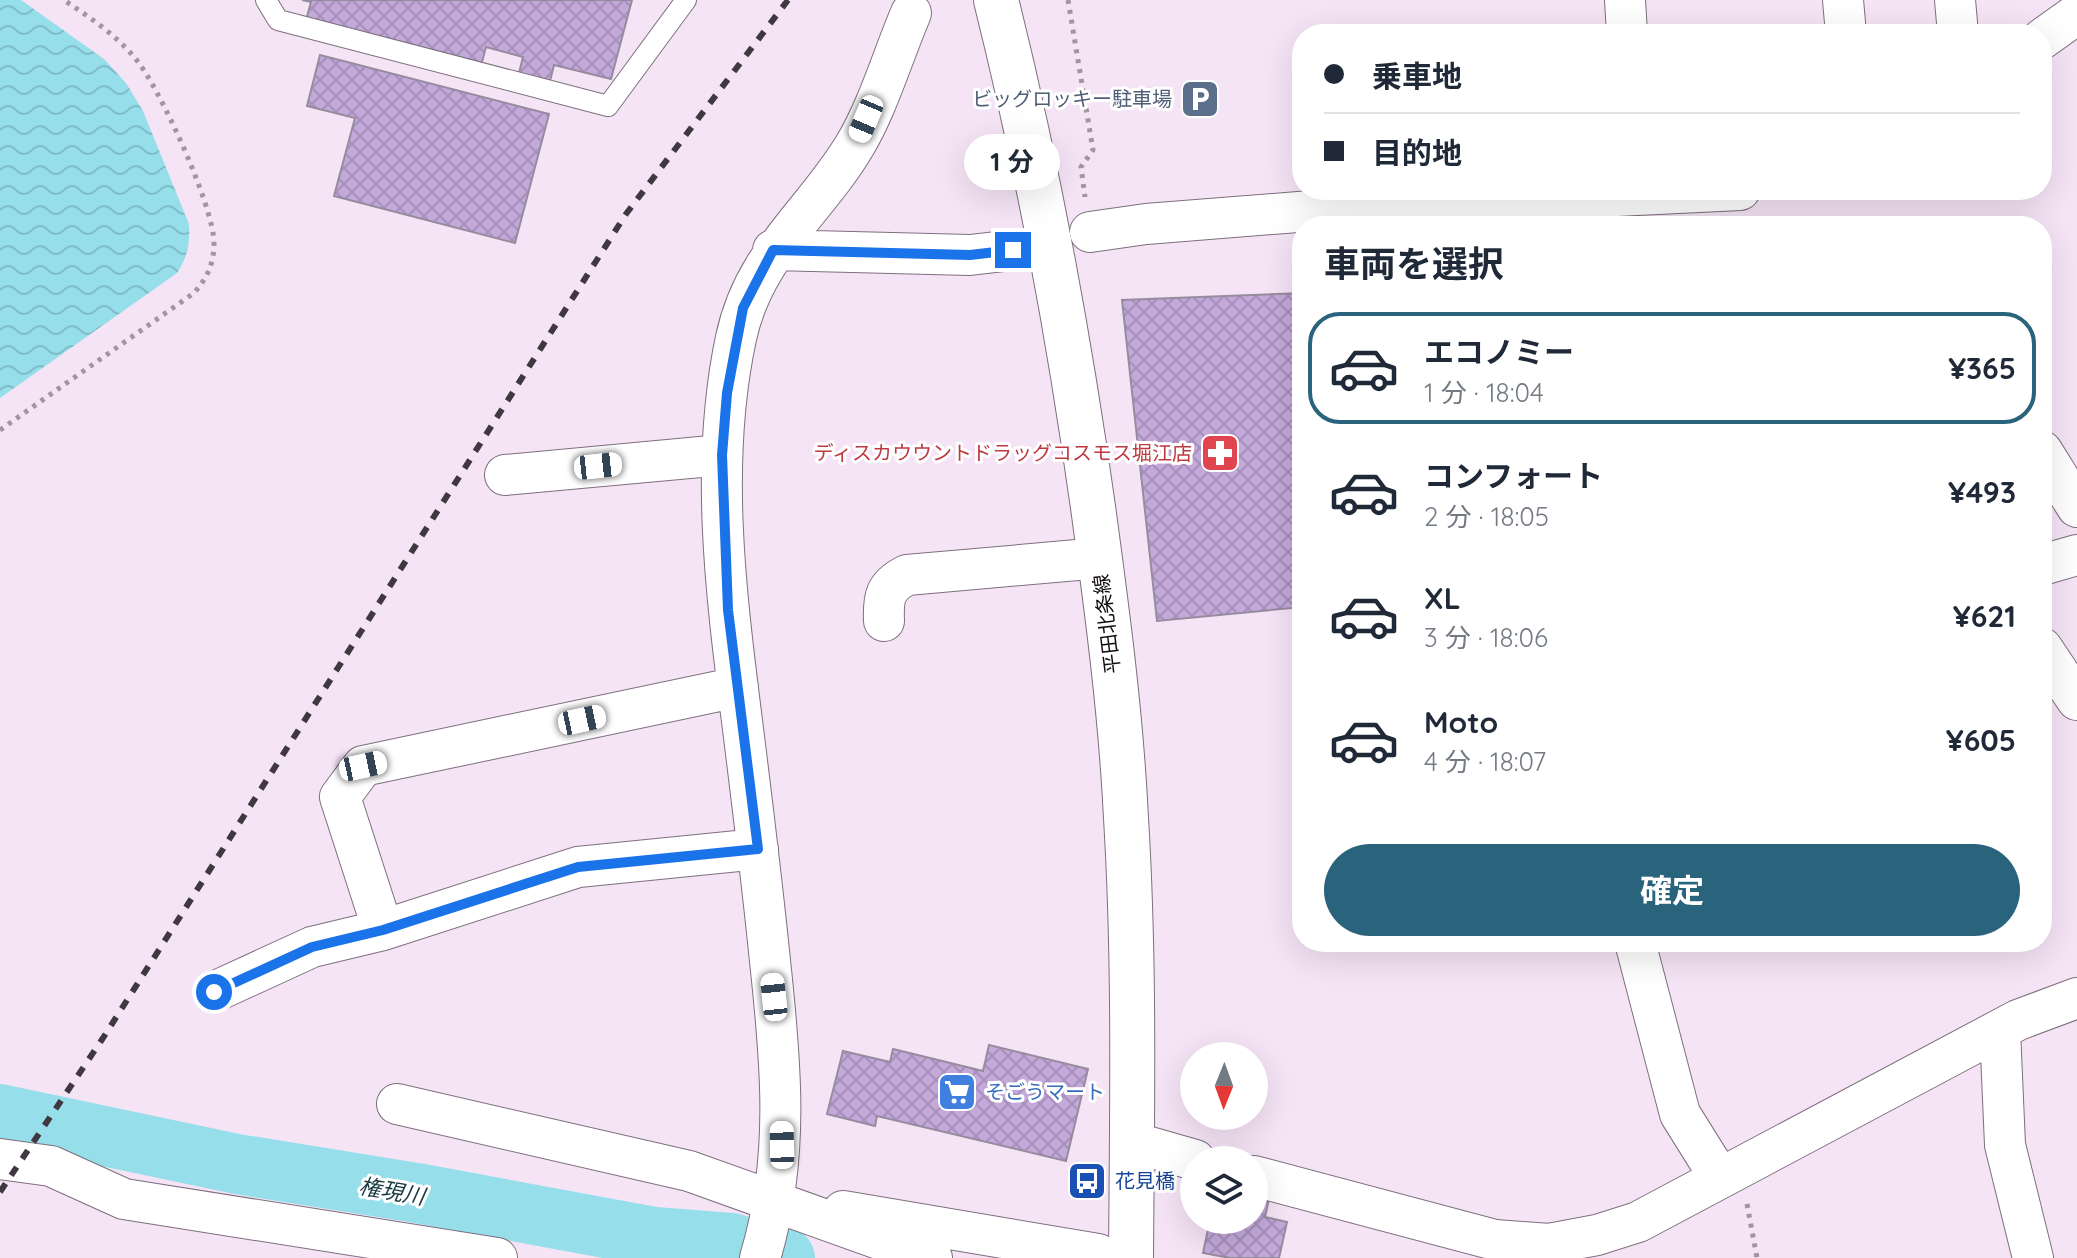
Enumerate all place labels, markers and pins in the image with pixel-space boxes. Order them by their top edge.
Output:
parking icon: ビッグロッキー駐車場 [1179,78,1221,120]
place label: ビッグロッキー駐車場 [972,86,1172,111]
pharmacy icon: ディスカウウントドラッグコスモス堀江店 [1199,432,1241,474]
place label: ディスカウウントドラッグコスモス堀江店 [813,440,1192,465]
supermarket icon: そごうマート [936,1071,978,1113]
place label: そごうマート [985,1079,1105,1104]
bus stop icon: 花見橋 [1066,1160,1108,1202]
place label: 花見橋 [1115,1168,1175,1193]

